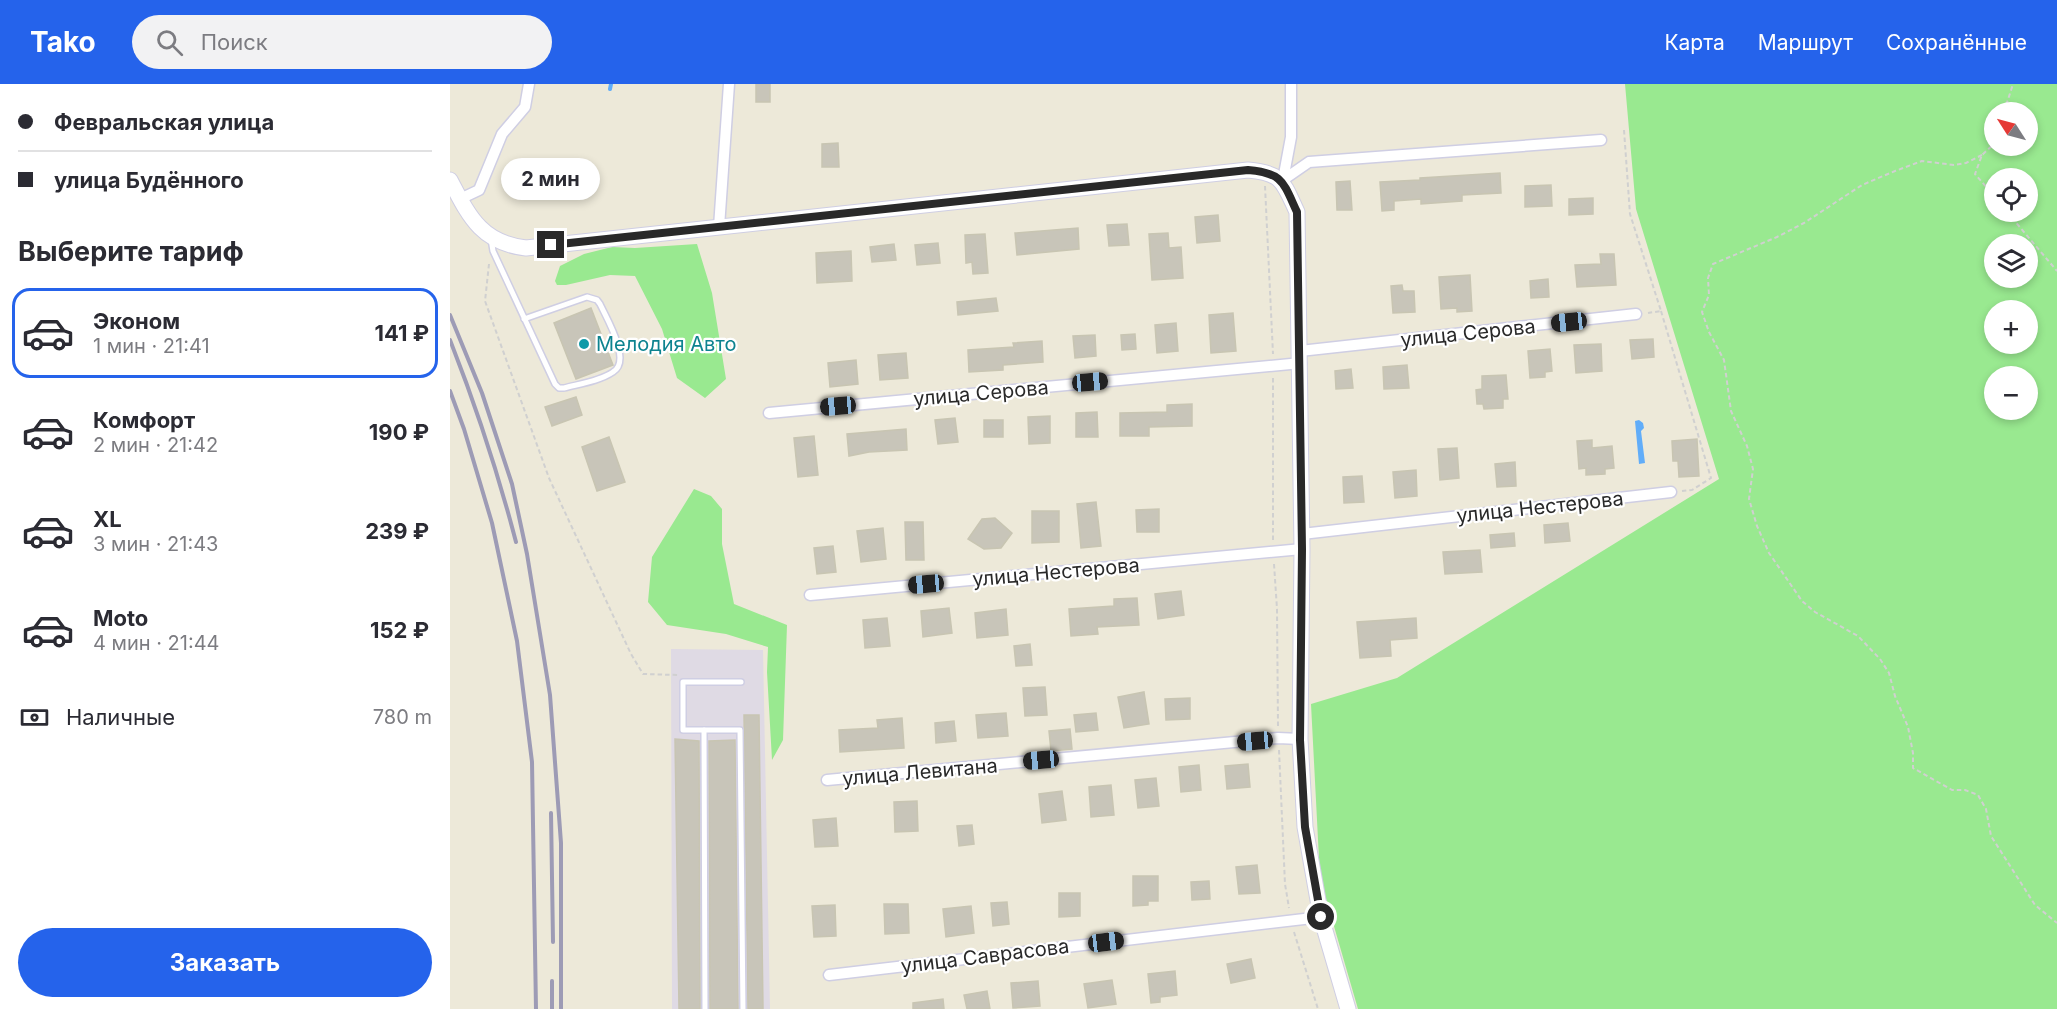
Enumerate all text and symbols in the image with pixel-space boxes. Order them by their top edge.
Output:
search box [132,15,552,69]
text: Tako [30,25,96,59]
icon: search [153,26,186,59]
text: Поиск [201,29,268,55]
text: Карта [1664,30,1725,55]
text: Маршрут [1758,30,1853,55]
text: Сохранённые [1886,30,2027,55]
north arrow [1984,102,2038,156]
map controls [1984,102,2038,420]
text: Февральская улица [54,109,274,135]
callout: 2 мин [501,158,600,200]
text: улица Будённого [54,167,244,193]
text: 2 мин [521,167,580,191]
button: locate [1984,168,2038,222]
route end [537,231,564,258]
button: layers [1984,234,2038,288]
text: Выберите тариф [18,235,244,268]
button: + [1984,300,2038,354]
icon: car [21,306,75,360]
text: Эконом [93,308,180,334]
car [1550,311,1588,333]
street label: улица Серова [1399,314,1537,352]
text: 141 ₽ [374,320,429,346]
place label: Мелодия Авто [596,332,736,356]
text: 1 мин · 21:41 [93,334,210,358]
marker: Мелодия Авто [577,337,591,351]
button: − [1984,366,2038,420]
car [1071,371,1109,393]
street label: улица Серова [912,375,1050,411]
car [819,395,857,417]
icon: car [21,405,75,459]
text: Комфорт [93,407,195,433]
text: 190 ₽ [369,419,429,445]
text: 2 мин · 21:42 [93,433,218,457]
street label: улица Нестерова [1455,486,1625,528]
icon: car [21,504,75,558]
text: XL [93,506,122,532]
text: 239 ₽ [365,518,429,544]
text: 3 мин · 21:43 [93,532,218,556]
street label: улица Нестерова [971,553,1141,591]
car [907,573,945,595]
icon: car [21,603,75,657]
text: Moto [93,605,148,631]
text: 152 ₽ [370,617,429,643]
text: 4 мин · 21:44 [93,631,220,655]
icon: cash [18,701,51,734]
text: Наличные [66,704,175,730]
text: 780 m [373,705,432,729]
car [1236,730,1274,752]
car [1022,749,1060,771]
street label: улица Левитана [841,753,999,791]
route start [1307,903,1334,930]
button: Заказать [18,928,432,997]
car [1087,931,1125,953]
street label: улица Саврасова [900,934,1070,978]

